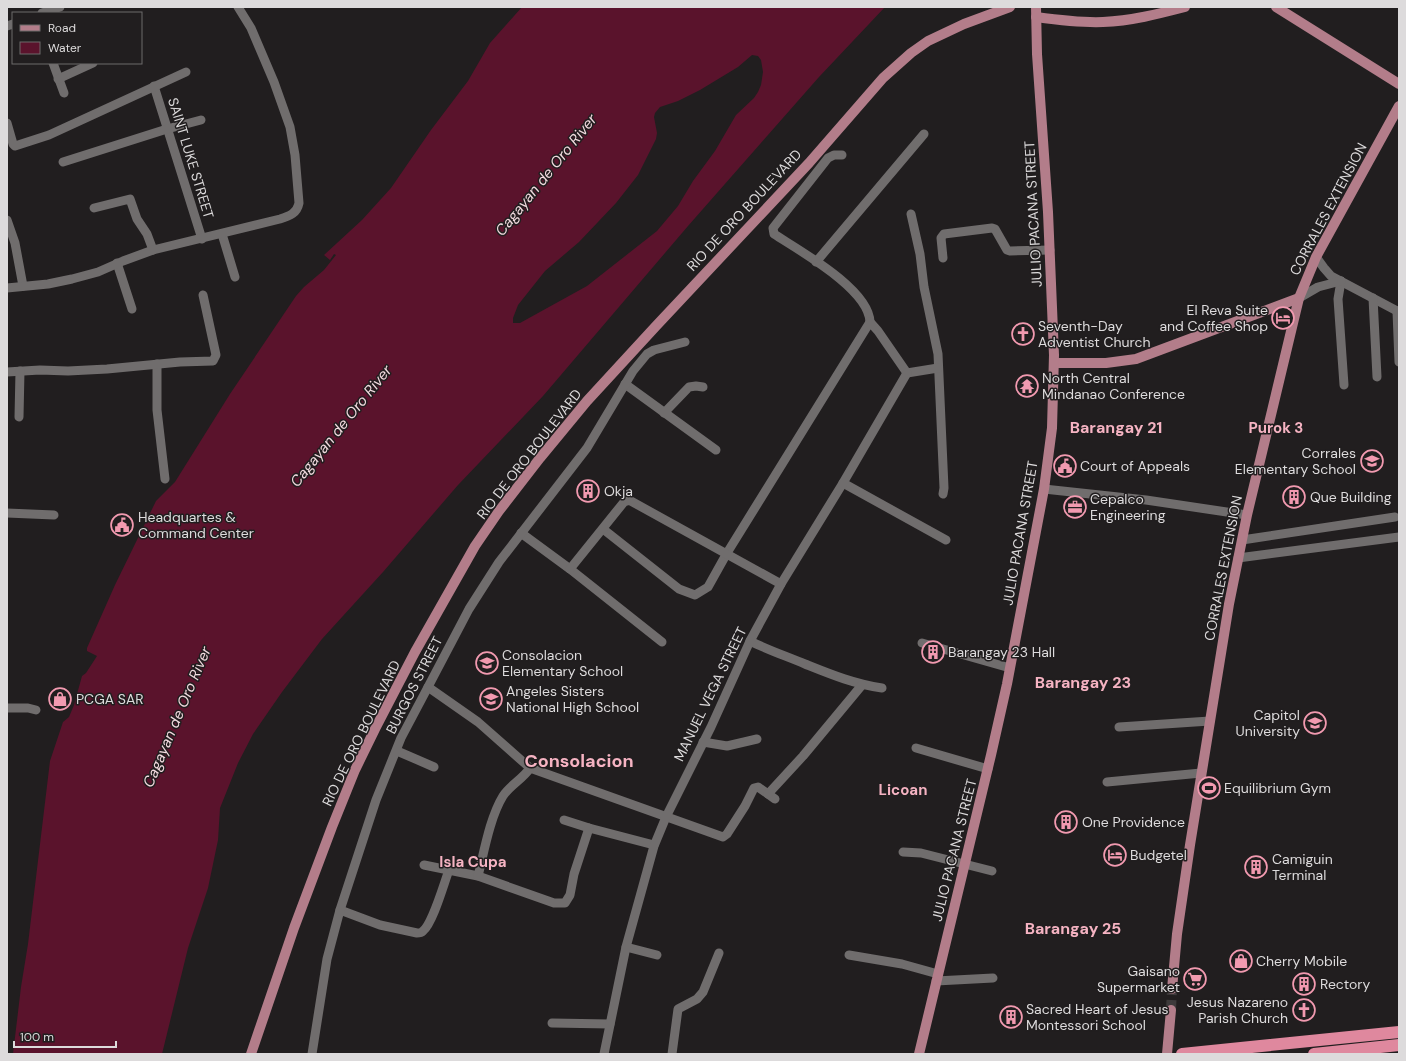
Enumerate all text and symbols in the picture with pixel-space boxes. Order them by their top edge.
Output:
legend [12,12,142,64]
text: Road [48,20,76,36]
text: Water [48,40,82,56]
street label: SAINT LUKE STREET [164,95,218,221]
water label: Cagayan de Oro River [491,110,602,240]
street label: JULIO PACANA STREET [1020,140,1046,288]
street label: CORRALES EXTENSION [1285,140,1371,278]
street label: RIO DE ORO BOULEVARD [683,145,805,275]
place label: El Reva Suite and Coffee Shop [1159,301,1268,335]
hotel icon: El Reva Suite and Coffee Shop [1270,305,1296,331]
place label: Seventh-Day Adventist Church [1038,317,1151,351]
church icon: Seventh-Day Adventist Church [1010,321,1036,347]
water label: Cagayan de Oro River [286,361,397,491]
place label: North Central Mindanao Conference [1042,369,1185,403]
temple icon: North Central Mindanao Conference [1014,373,1040,399]
street label: RIO DE ORO BOULEVARD [473,385,585,523]
district label: Barangay 21 [1070,417,1162,438]
district label: Purok 3 [1249,418,1303,438]
place label: Corrales Elementary School [1235,444,1356,478]
school or university icon: Corrales Elementary School [1359,448,1385,474]
public building icon: Court of Appeals [1052,453,1078,479]
place label: Court of Appeals [1080,457,1190,475]
street label: JULIO PACANA STREET [998,459,1042,607]
building icon: Okja [575,478,601,504]
place label: Okja [604,482,633,500]
building icon: Que Building [1281,484,1307,510]
place label: Que Building [1310,488,1392,506]
place label: Cepalco Engineering [1090,490,1166,524]
office icon: Cepalco Engineering [1062,494,1088,520]
street label: CORRALES EXTENSION [1200,494,1246,642]
place label: Headquartes & Command Center [138,508,254,542]
public building icon: Headquartes & Command Center [109,512,135,538]
street label: MANUEL VEGA STREET [670,624,750,764]
street label: BURGOS STREET [382,633,446,737]
building icon: Barangay 23 Hall [920,639,946,665]
water label: Cagayan de Oro River [138,643,216,791]
place label: Barangay 23 Hall [948,643,1055,661]
place label: Consolacion Elementary School [502,646,623,680]
school or university icon: Consolacion Elementary School [474,650,500,676]
street label: RIO DE ORO BOULEVARD [318,657,404,809]
district label: Barangay 23 [1035,672,1131,693]
place label: Angeles Sisters National High School [506,682,639,716]
shop icon: PCGA SAR [47,686,73,712]
school or university icon: Angeles Sisters National High School [478,686,504,712]
place label: PCGA SAR [76,690,144,708]
place label: Capitol University [1236,706,1300,740]
school or university icon: Capitol University [1302,710,1328,736]
district label: Consolacion [524,749,634,773]
sports icon: Equilibrium Gym [1196,775,1222,801]
street label: JULIO PACANA STREET [928,777,980,923]
place label: Equilibrium Gym [1224,779,1331,797]
district label: Licoan [879,780,927,800]
building icon: One Providence [1053,809,1079,835]
place label: One Providence [1082,813,1185,831]
hotel icon: Budgetel [1102,842,1128,868]
place label: Budgetel [1130,846,1187,864]
place label: Camiguin Terminal [1272,850,1333,884]
district label: Isla Cupa [439,852,507,872]
building icon: Camiguin Terminal [1243,854,1269,880]
district label: Barangay 25 [1025,918,1121,939]
shop icon: Cherry Mobile [1228,948,1254,974]
place label: Cherry Mobile [1256,952,1347,970]
place label: Gaisano Supermarket [1097,962,1180,996]
supermarket icon: Gaisano Supermarket [1182,966,1208,992]
building icon: Rectory [1291,971,1317,997]
place label: Rectory [1320,975,1370,993]
place label: Jesus Nazareno Parish Church [1187,993,1288,1027]
church icon: Jesus Nazareno Parish Church [1291,997,1317,1023]
place label: Sacred Heart of Jesus Montessori School [1026,1000,1168,1034]
building icon: Sacred Heart of Jesus Montessori School [998,1004,1024,1030]
scale bar [14,1023,116,1049]
text: 100 m [20,1029,54,1045]

